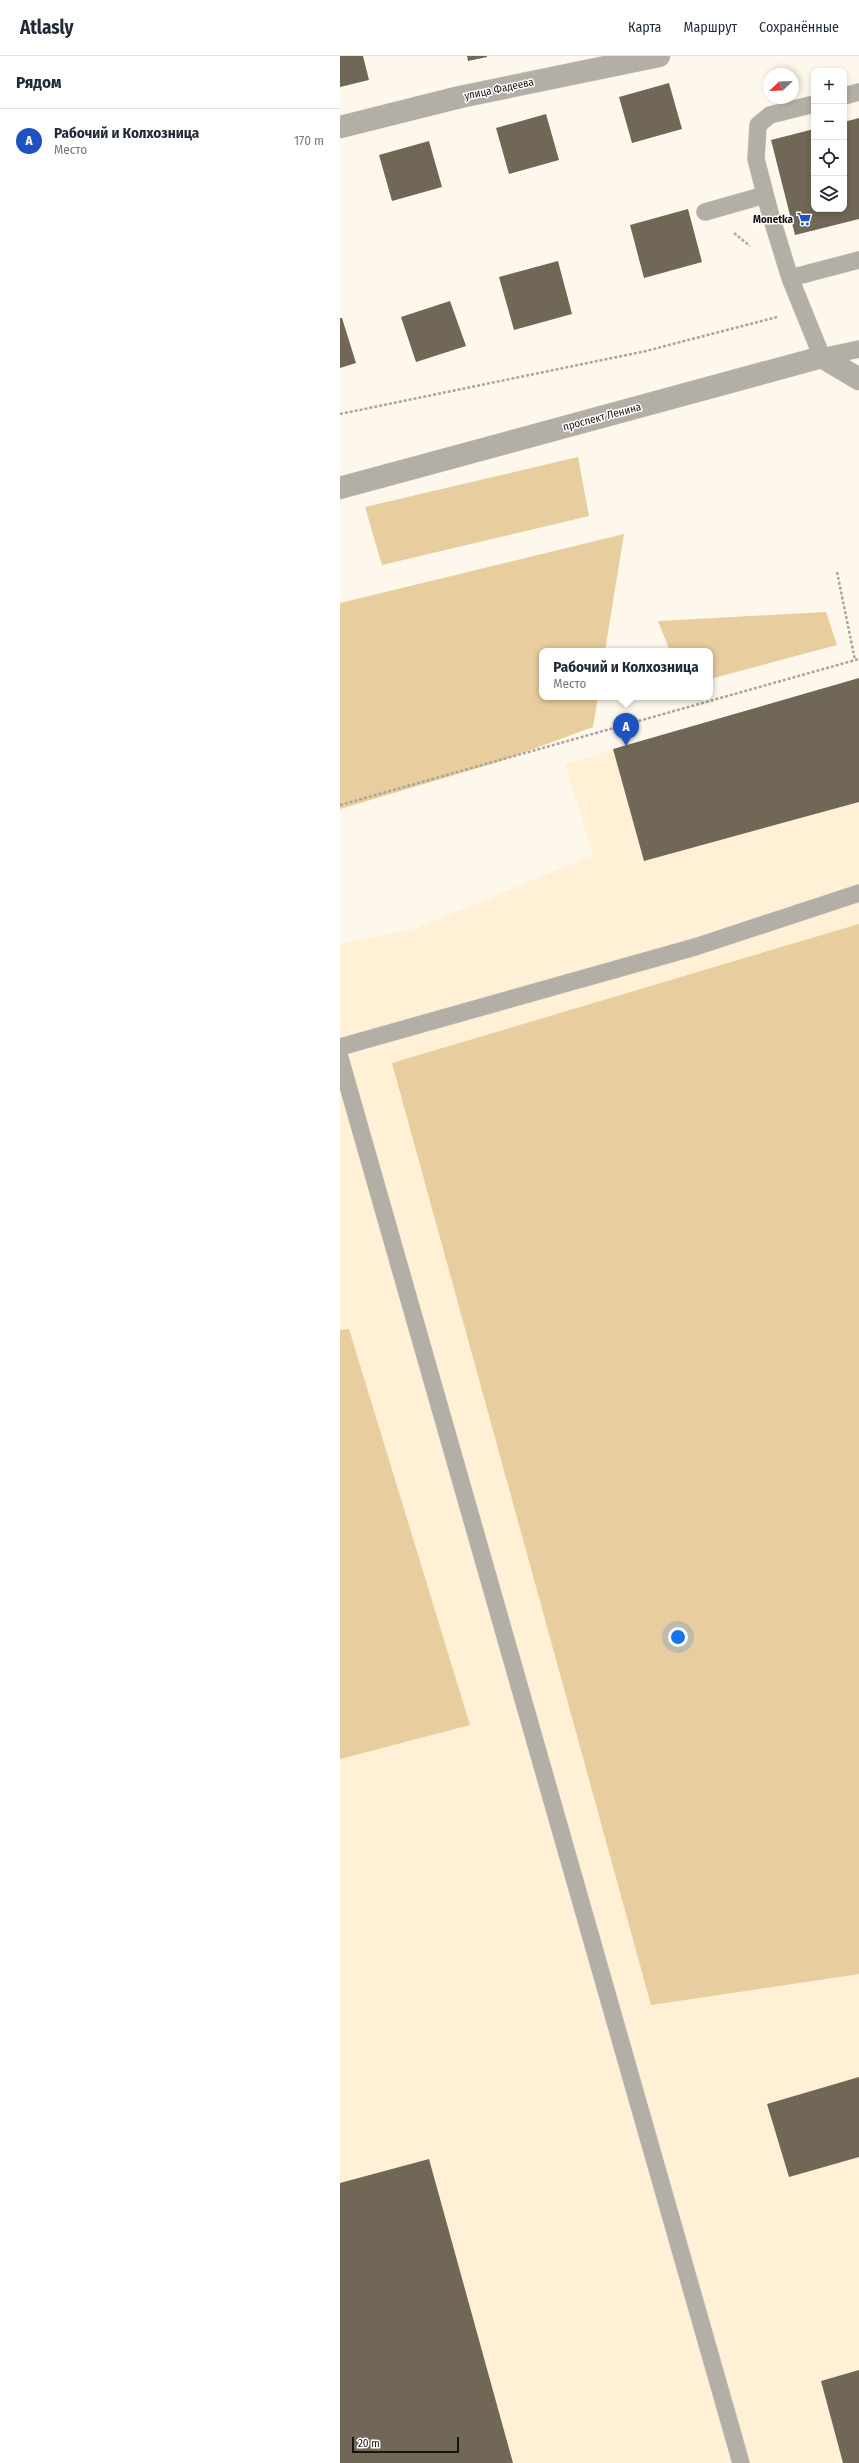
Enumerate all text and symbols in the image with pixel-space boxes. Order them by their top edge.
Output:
text: Atlasly [20,16,74,39]
text: Карта [628,19,661,36]
text: Маршрут [683,19,737,36]
text: Сохранённые [759,19,839,36]
north arrow [763,68,799,104]
map controls [811,68,847,212]
button: + [811,68,847,104]
text: Рядом [16,72,61,93]
street label: улица Фадеева [463,75,535,103]
button: − [811,104,847,140]
text: Рабочий и Колхозница [54,124,199,142]
text: A [25,133,33,148]
text: 170 m [294,133,324,148]
button: locate [811,140,847,176]
text: Место [54,142,87,157]
button: layers [811,176,847,212]
supermarket icon: Monetka [796,211,812,227]
place label: Monetka [753,213,794,226]
street label: проспект Ленина [561,400,643,434]
popup [539,648,713,700]
text: Рабочий и Колхозница [553,658,699,676]
text: Место [553,676,586,691]
pin: A [613,713,639,746]
your location [668,1627,688,1647]
scale bar [352,2435,459,2454]
text: 20 m [358,2437,380,2450]

